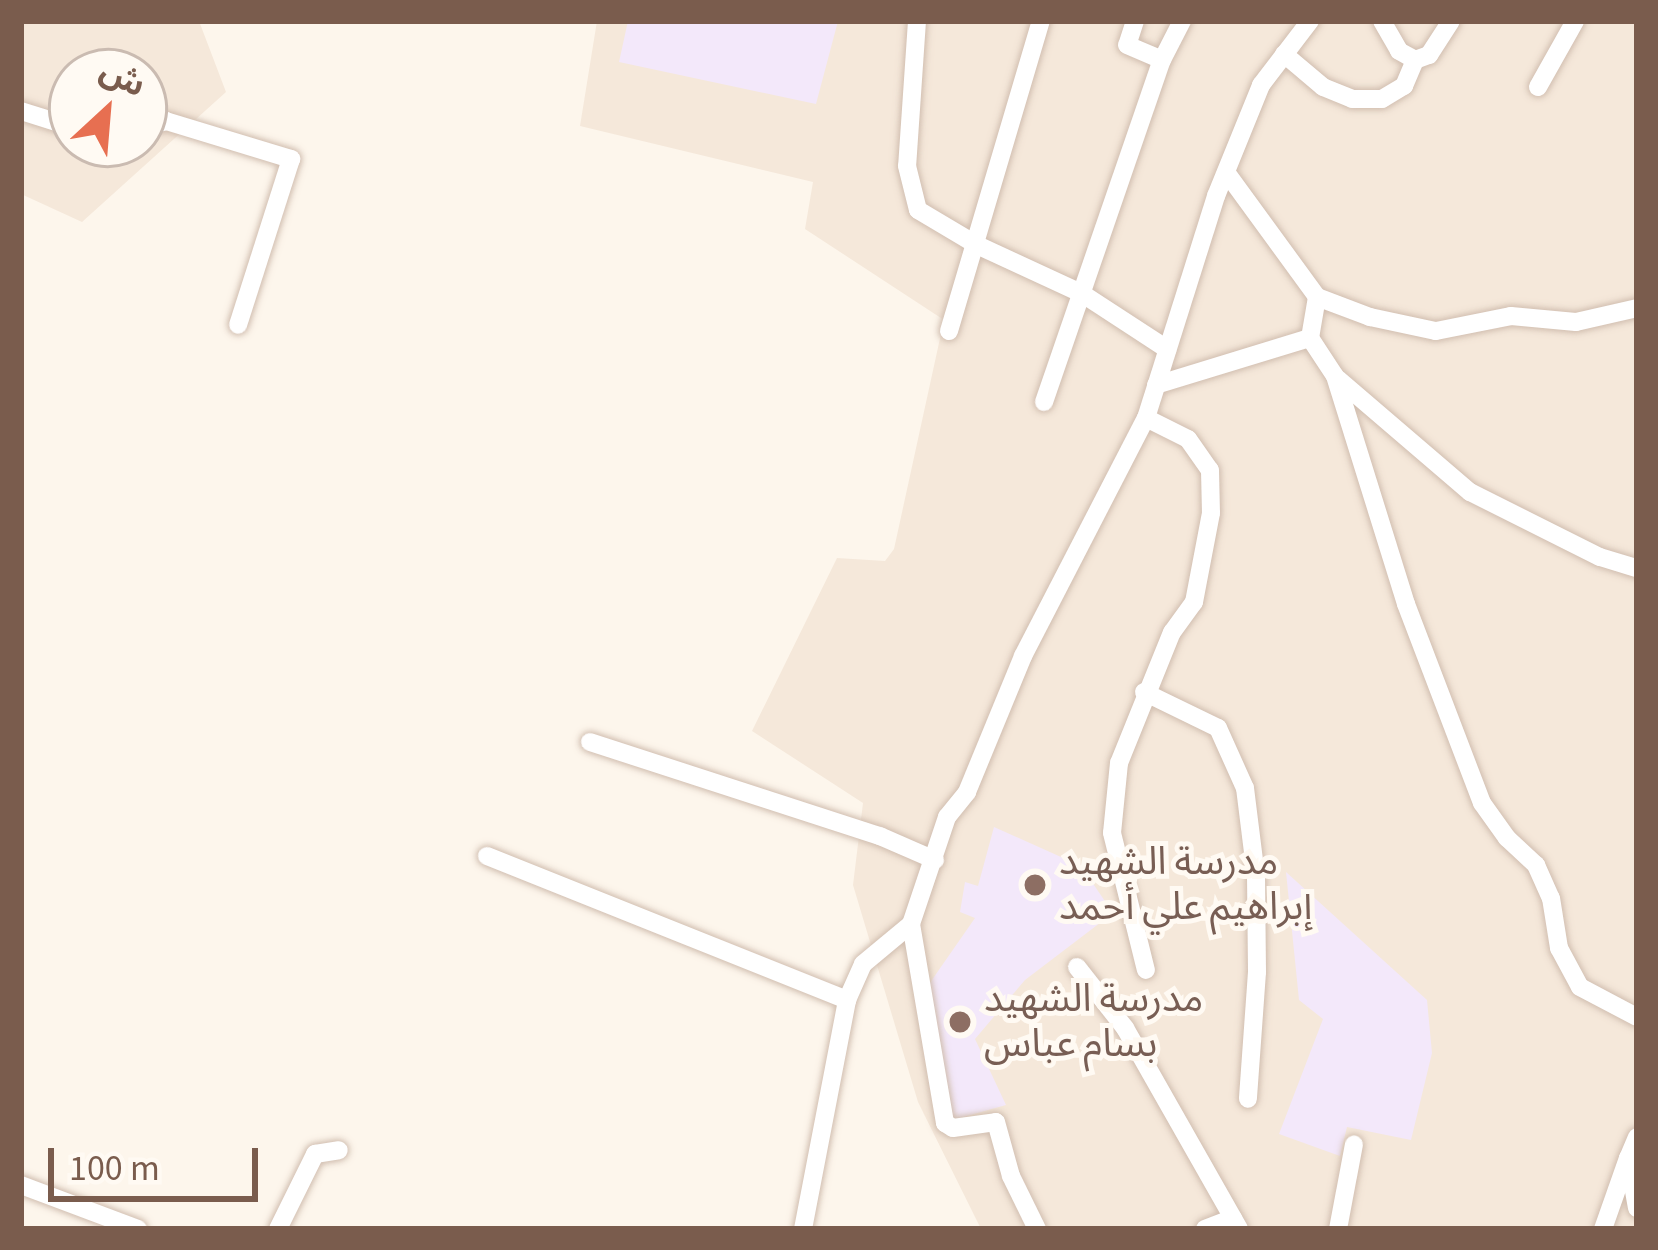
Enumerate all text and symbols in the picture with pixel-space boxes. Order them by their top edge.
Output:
text: ش [92,47,153,109]
north arrow [48,48,168,168]
place label: مدرسة الشهيد إبراهيم علي أحمد [1059,840,1312,931]
marker: مدرسة الشهيد إبراهيم علي أحمد [1022,872,1048,898]
place label: مدرسة الشهيد بسام عباس [984,977,1203,1068]
marker: مدرسة الشهيد بسام عباس [947,1009,973,1035]
scale bar [54,1124,264,1198]
text: 100 m [69,1143,160,1194]

